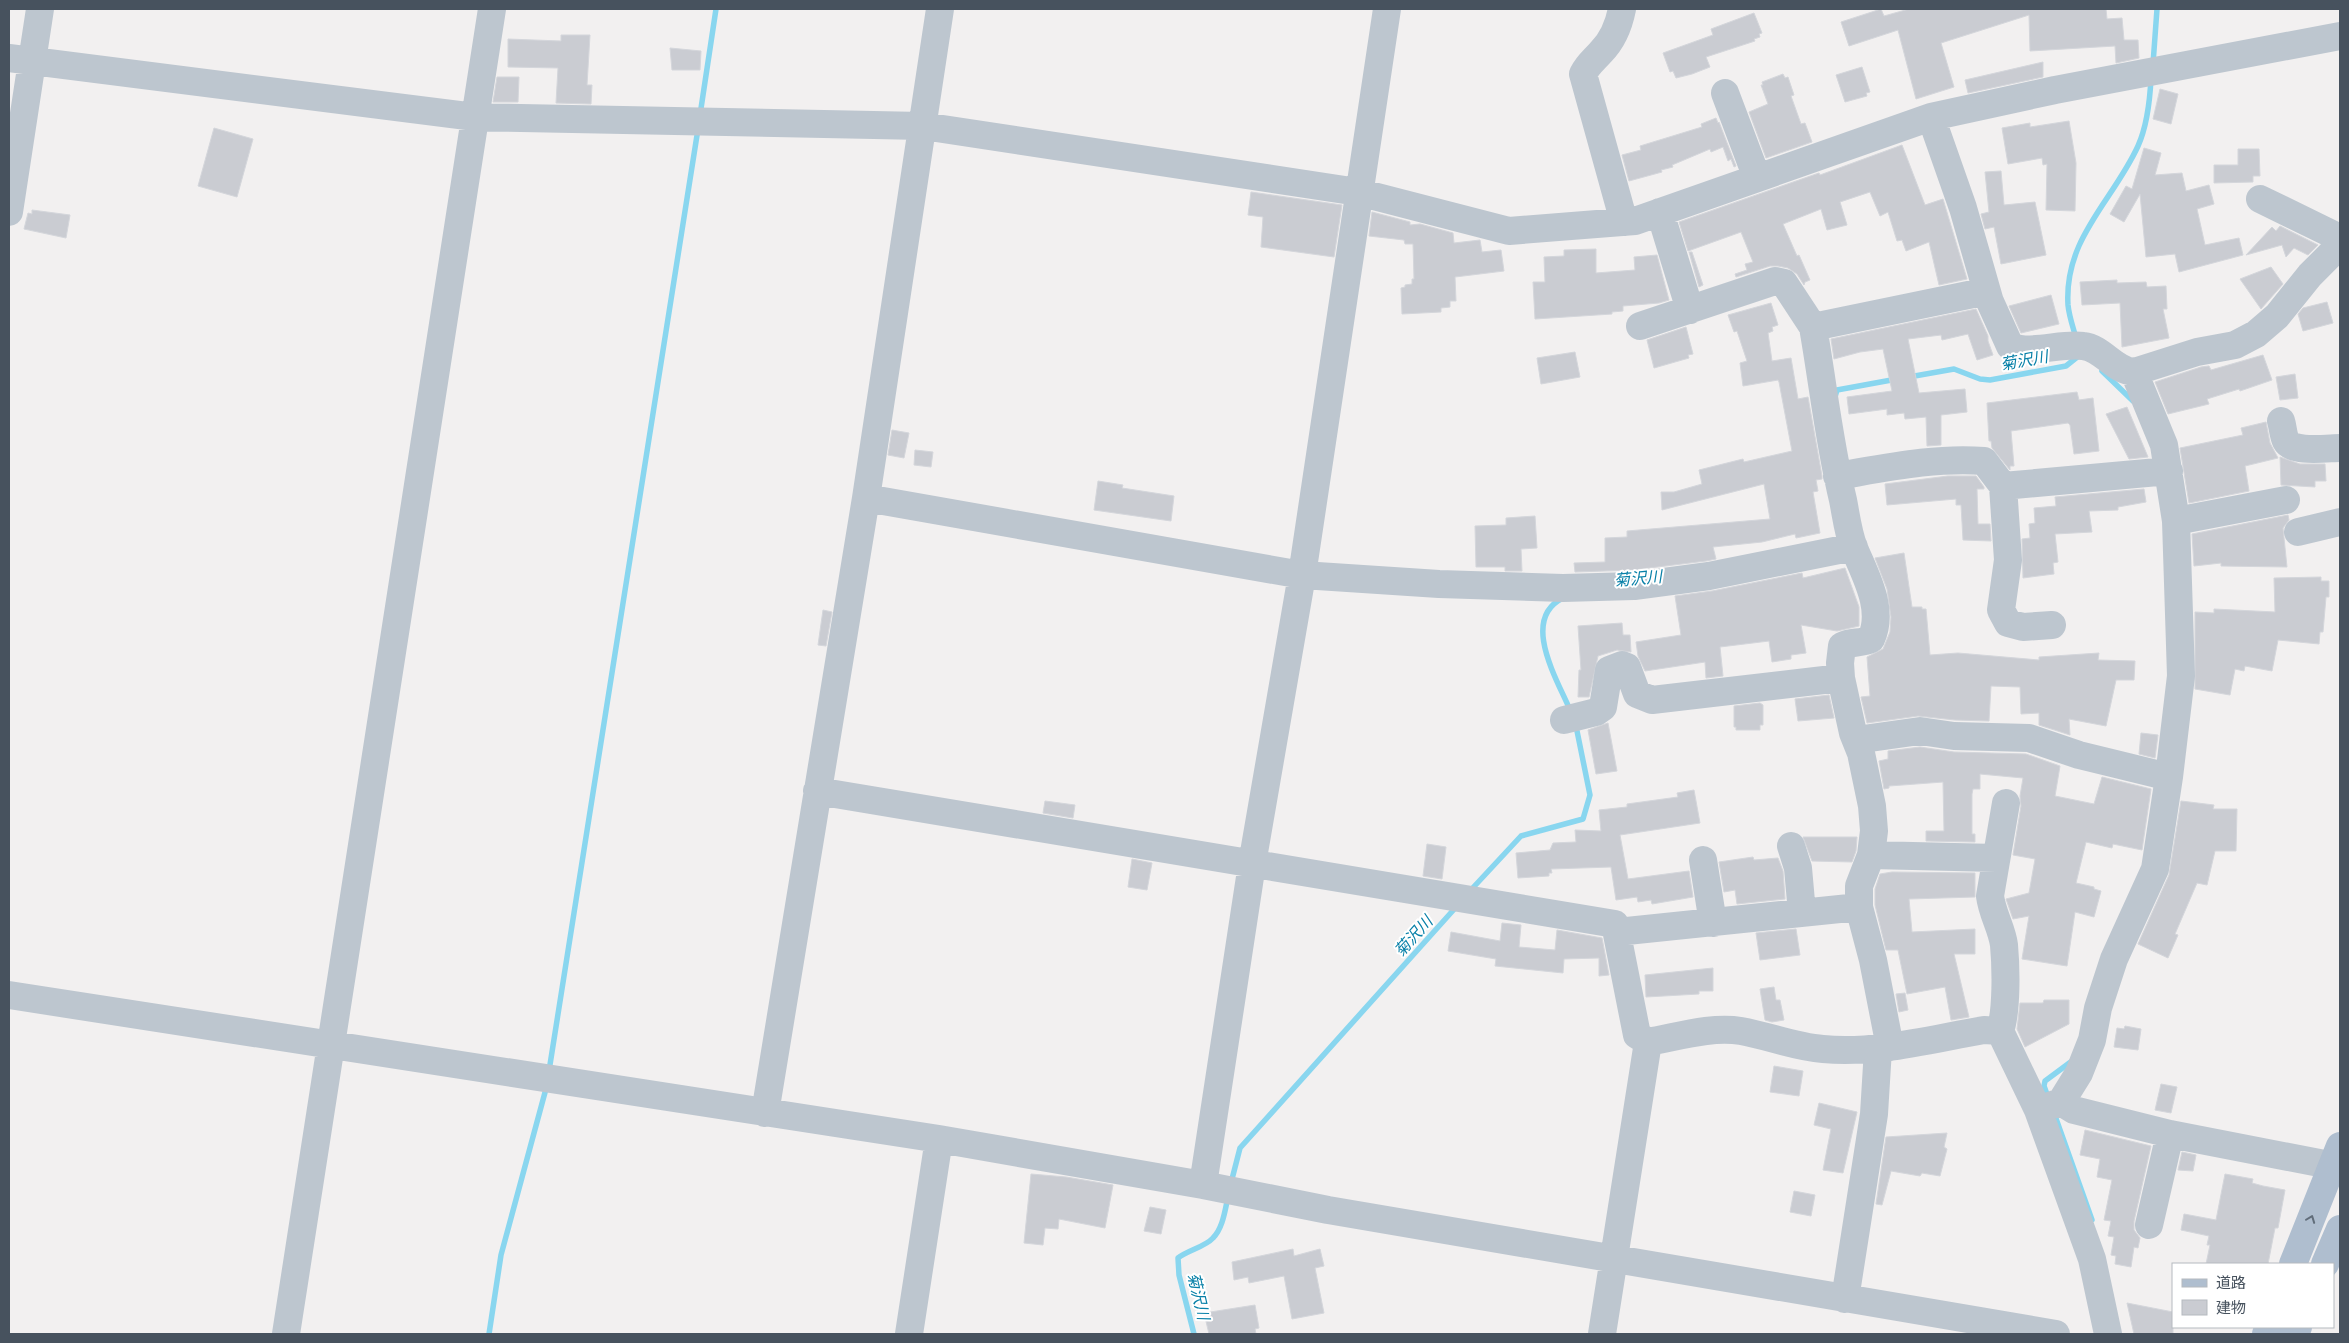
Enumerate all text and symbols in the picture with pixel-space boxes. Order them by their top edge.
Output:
water label: 菊沢川 [1998,345,2052,375]
water label: 菊沢川 [1613,565,1665,591]
water label: 菊沢川 [1389,909,1439,961]
one-way arrow [2305,1215,2315,1224]
legend [2172,1263,2334,1328]
water label: 菊沢川 [1183,1270,1216,1324]
text: 道路 [2216,1272,2246,1292]
text: 建物 [2216,1297,2246,1317]

